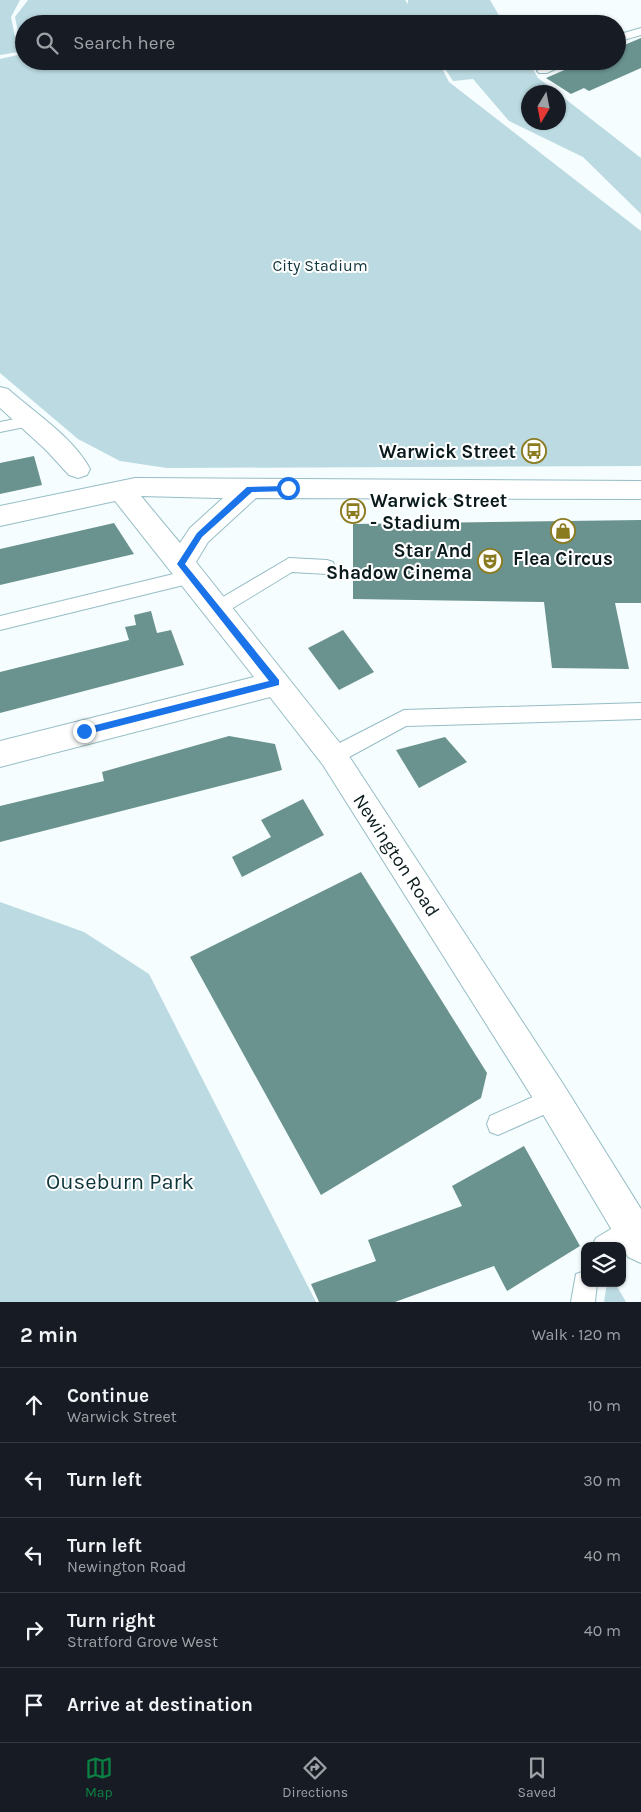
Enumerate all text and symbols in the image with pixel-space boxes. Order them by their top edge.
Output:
search box [15,15,626,70]
icon: search [33,29,61,57]
text: Search here [73,32,175,54]
north arrow [521,85,566,130]
park label: City Stadium [272,256,368,275]
bus stop icon: Warwick Street [521,438,547,464]
place label: Warwick Street [379,441,516,463]
route start [277,477,300,500]
place label: Warwick Street - Stadium [370,490,507,534]
bus stop icon: Warwick Street - Stadium [340,498,366,524]
shop icon: Flea Circus [550,518,576,544]
place label: Star And Shadow Cinema [326,540,472,584]
theatre icon: Star And Shadow Cinema [477,548,503,574]
place label: Flea Circus [513,548,613,570]
route end [73,720,96,743]
street label: Newington Road [348,790,444,921]
park label: Ouseburn Park [46,1169,194,1195]
map controls [581,1242,626,1287]
button: layers [581,1242,626,1287]
text: 2 min [20,1323,78,1347]
text: Walk · 120 m [532,1325,621,1344]
text: Continue [67,1385,149,1407]
icon: ahead [20,1391,48,1419]
text: 10 m [587,1396,621,1415]
text: Warwick Street [67,1407,177,1426]
icon: left [20,1466,48,1494]
text: Turn left [67,1469,142,1491]
text: 30 m [583,1471,621,1490]
text: Turn left [67,1535,142,1557]
icon: left [20,1541,48,1569]
text: 40 m [584,1546,621,1565]
text: Newington Road [67,1557,186,1576]
text: Turn right [67,1610,156,1632]
icon: right [20,1616,48,1644]
text: 40 m [584,1621,621,1640]
text: Stratford Grove West [67,1632,218,1651]
icon: arrive [20,1691,48,1719]
text: Arrive at destination [67,1694,253,1716]
tab: Map [85,1754,113,1801]
tab: Directions [282,1754,348,1801]
tab: Saved [518,1754,556,1801]

